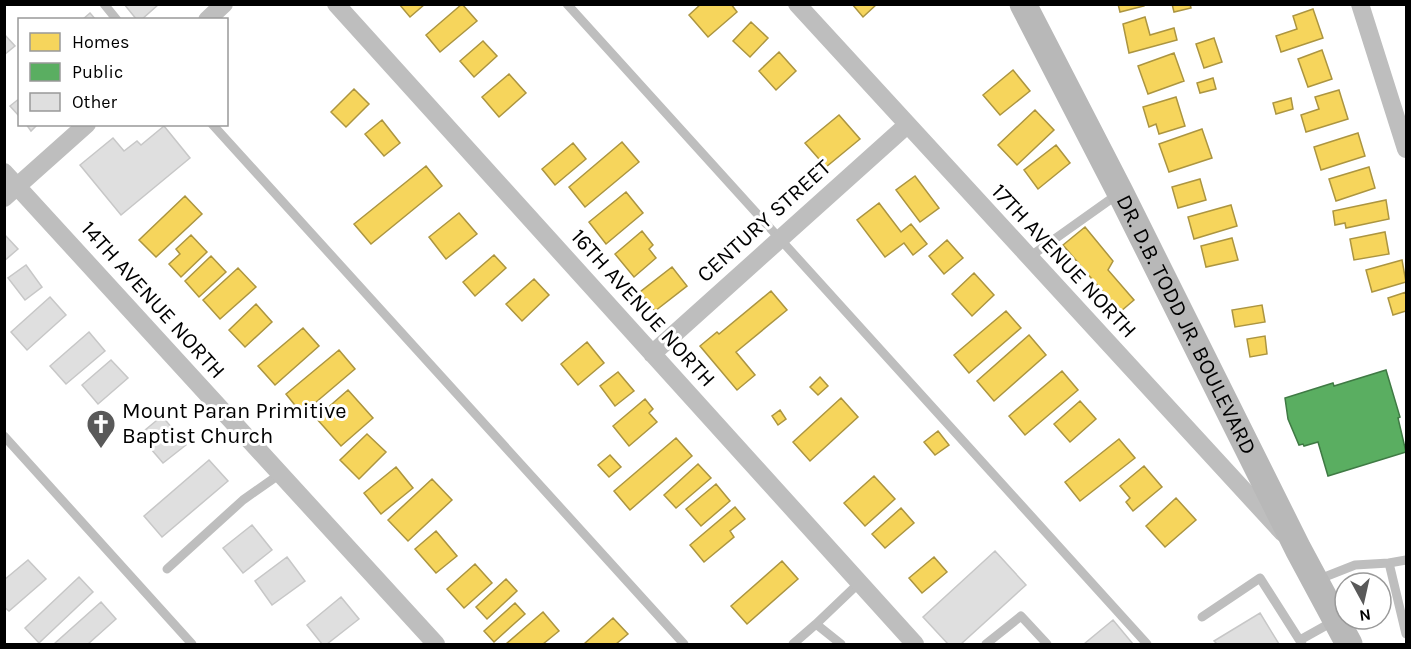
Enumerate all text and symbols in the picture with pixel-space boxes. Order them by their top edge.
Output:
legend [18,18,228,126]
text: Homes [72,31,129,53]
text: Public [72,61,123,83]
text: Other [72,91,117,113]
street label: CENTURY STREET [692,154,836,288]
street label: 17TH AVENUE NORTH [986,179,1142,343]
street label: DR. D.B. TODD JR. BOULEVARD [1111,191,1262,459]
street label: 14TH AVENUE NORTH [76,216,230,384]
street label: 16TH AVENUE NORTH [565,224,721,392]
place label: Mount Paran Primitive Baptist Church [122,398,347,449]
church icon: Mount Paran Primitive Baptist Church [85,408,117,450]
north arrow [1333,571,1393,631]
text: N [1358,605,1372,626]

